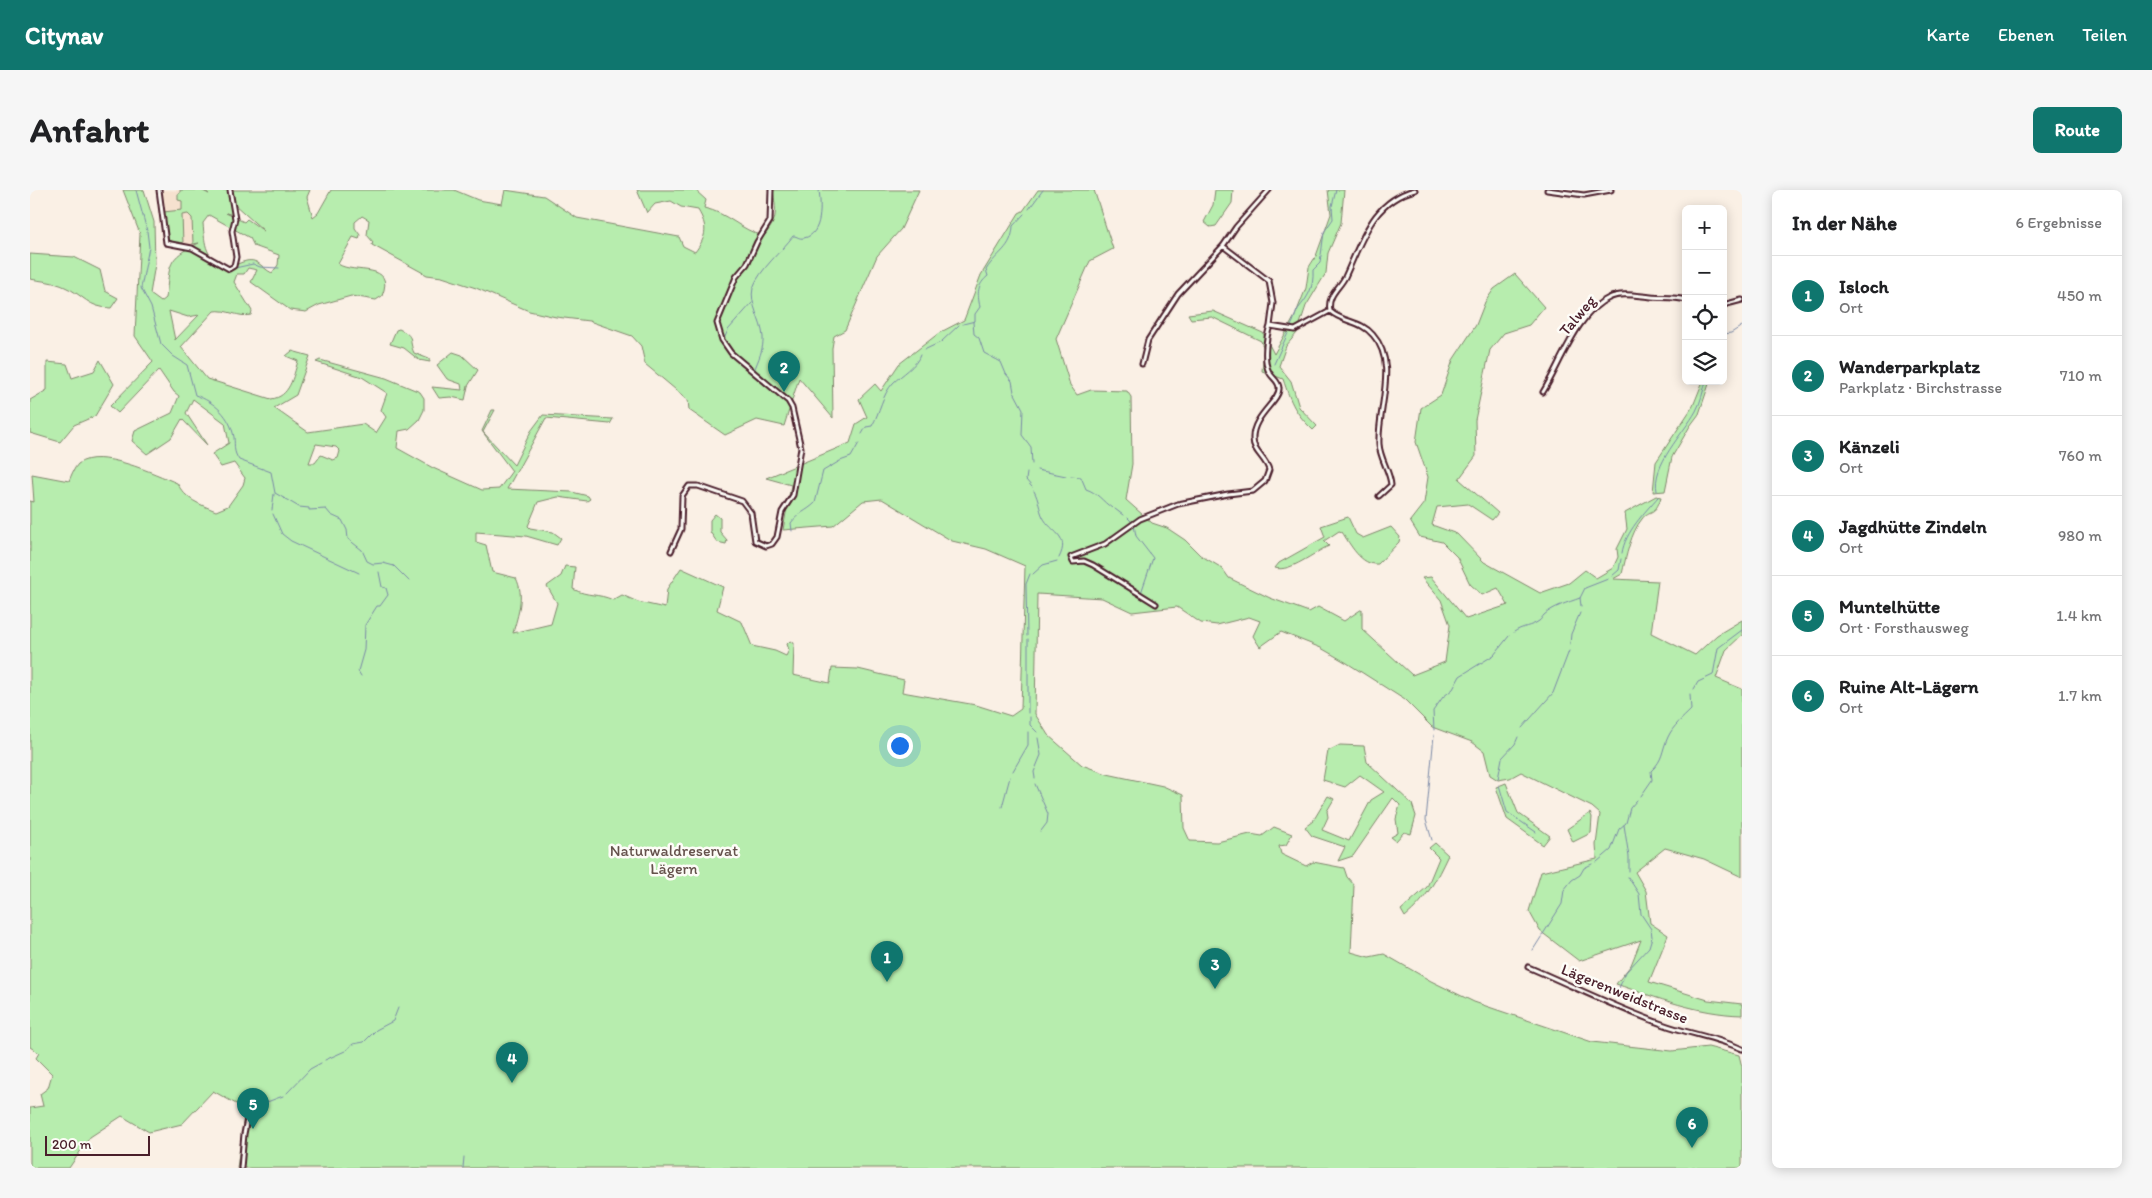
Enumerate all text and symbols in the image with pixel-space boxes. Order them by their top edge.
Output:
text: Citynav [25,21,103,50]
text: Karte [1927,24,1970,46]
text: Ebenen [1998,24,2054,46]
text: Teilen [2082,24,2127,46]
button: Route [2033,107,2122,153]
text: Anfahrt [30,109,149,151]
map controls [1682,205,1727,385]
button: + [1682,205,1727,250]
text: In der Nähe [1792,210,1897,235]
text: 6 Ergebnisse [2016,213,2102,232]
button: − [1682,250,1727,295]
text: Isloch [1839,275,1889,298]
text: 1 [1804,286,1812,305]
text: 450 m [2057,286,2102,305]
street label: Talweg [1555,291,1600,339]
button: locate [1682,295,1727,340]
text: Ort [1839,298,1863,317]
button: layers [1682,340,1727,385]
pin: 2 [768,351,800,392]
text: Wanderparkplatz [1839,355,1980,378]
text: 2 [1804,366,1812,385]
text: 710 m [2060,366,2102,385]
text: Parkplatz · Birchstrasse [1839,378,2002,397]
text: Känzeli [1839,435,1900,458]
text: 3 [1804,446,1812,465]
text: 760 m [2059,446,2102,465]
text: Ort [1839,458,1863,477]
text: Jagdhütte Zindeln [1839,515,1987,538]
text: 4 [1803,526,1813,545]
text: 980 m [2058,526,2102,545]
text: Ort [1839,538,1863,557]
text: Muntelhütte [1839,595,1940,618]
text: 5 [1804,606,1812,625]
text: 1.4 km [2056,606,2102,625]
text: Ort · Forsthausweg [1839,618,1969,637]
text: Ruine Alt-Lägern [1839,675,1979,698]
text: 6 [1804,686,1812,705]
text: 1.7 km [2058,686,2102,705]
text: Ort [1839,698,1863,717]
your location [887,733,913,759]
park label: Naturwaldreservat Lägern [610,841,738,878]
pin: 1 [871,941,903,982]
pin: 3 [1199,948,1231,989]
street label: Lägerenweidstrasse [1558,959,1691,1028]
pin: 4 [496,1042,528,1083]
pin: 5 [237,1088,269,1129]
pin: 6 [1676,1107,1708,1148]
scale bar [45,1133,150,1156]
text: 200 m [52,1136,92,1153]

